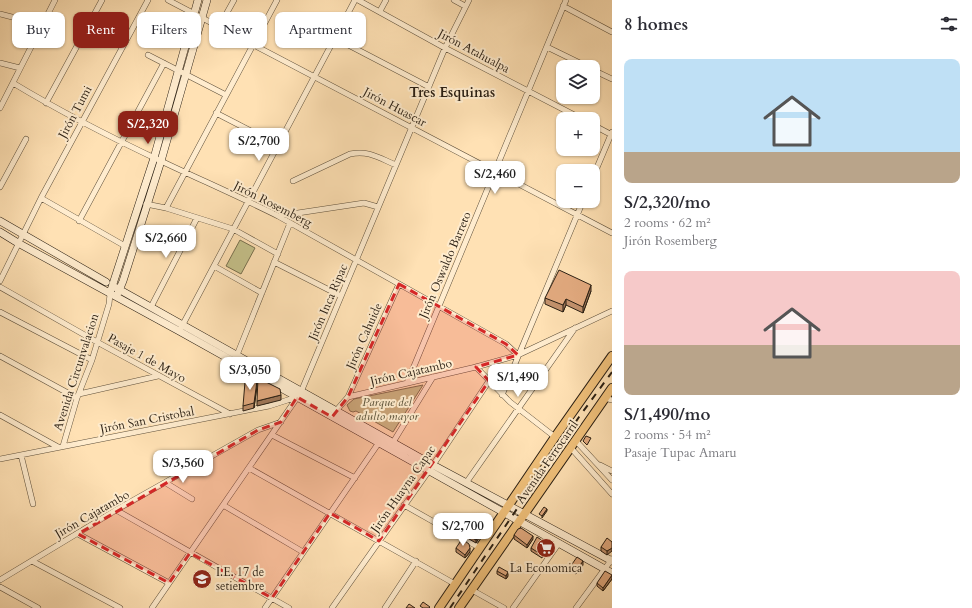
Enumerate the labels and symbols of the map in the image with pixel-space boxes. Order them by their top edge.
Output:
street label: Jirón Atahualpa [434,24,513,77]
street label: Jirón Tumi [54,82,96,143]
street label: Jirón Huascar [359,83,430,131]
district label: Tres Esquinas [409,83,495,102]
pin: S/2,320 [111,111,185,145]
pin: S/2,700 [222,128,296,162]
pin: S/2,460 [458,161,532,195]
street label: Jirón Rosemberg [229,176,315,231]
street label: Jirón Oswaldo Barreto [414,209,475,323]
pin: S/2,660 [129,225,203,259]
street label: Jirón Inca Ripac [304,261,352,345]
street label: Jirón Cahuide [341,300,386,374]
street label: Avenida Circunvalacion [49,311,103,433]
street label: Pasaje 1 de Mayo [105,330,189,386]
street label: Jirón Cajatambo [367,355,454,390]
pin: S/3,050 [213,357,287,391]
pin: S/1,490 [481,364,555,398]
park label: Parque del adulto mayor [356,394,419,424]
street label: Jirón San Cristobal [97,403,195,437]
street label: Avenida Ferrocarril [512,417,582,507]
street label: Jirón Huayna Capac [366,442,439,537]
pin: S/3,560 [146,450,220,484]
street label: Jirón Cajatambo [50,486,133,543]
pin: S/2,700 [426,513,500,547]
supermarket icon: La Economica [535,537,557,559]
place label: La Economica [510,560,583,576]
place label: I.E. 17 de setiembre [216,564,265,594]
school or university icon: I.E. 17 de setiembre [191,568,213,590]

